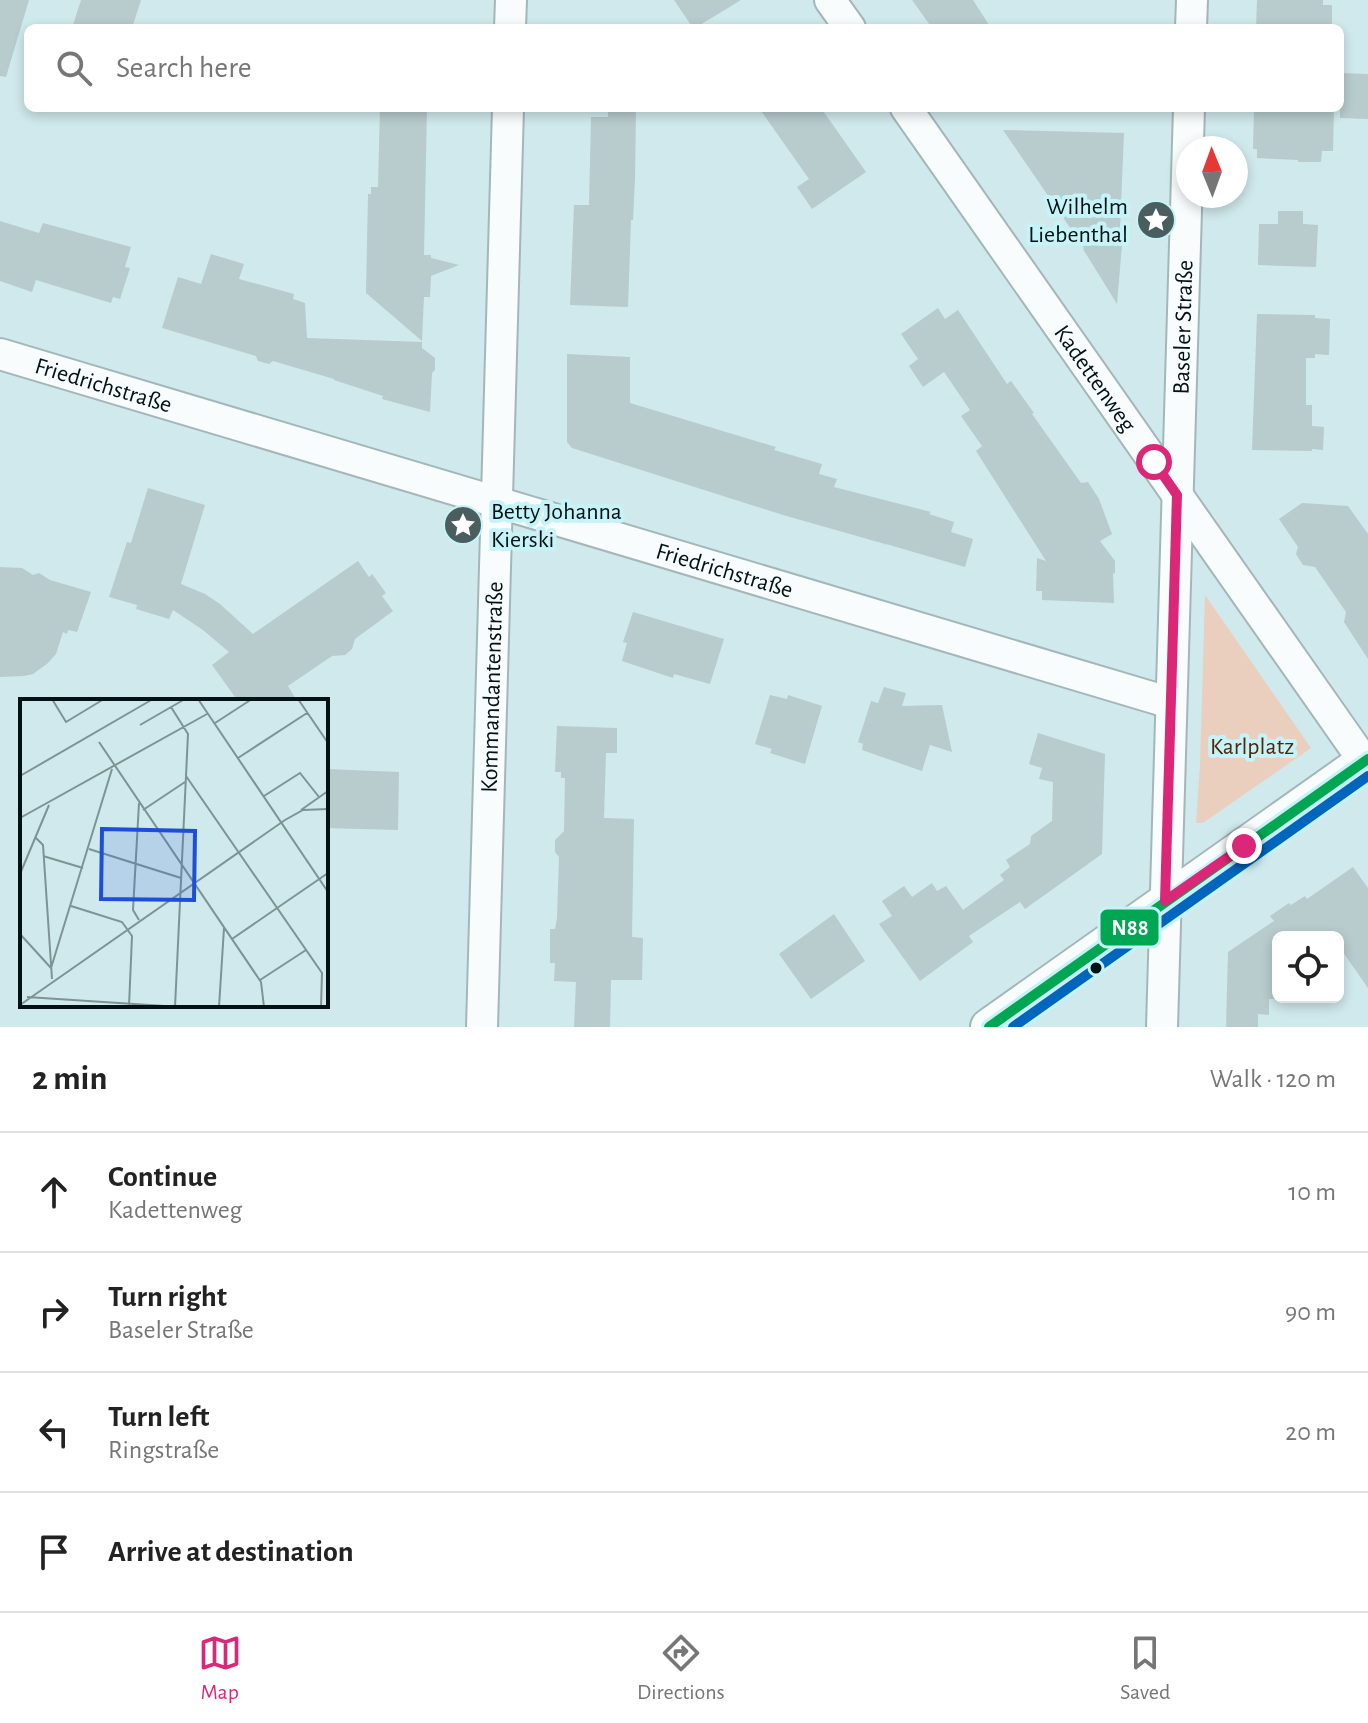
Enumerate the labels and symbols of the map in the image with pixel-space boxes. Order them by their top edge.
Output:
north arrow [1176,136,1248,208]
place label: Wilhelm Liebenthal [1028,195,1128,247]
place icon: Wilhelm Liebenthal [1135,199,1177,241]
street label: Baseler Straße [1170,260,1198,395]
street label: Kadettenweg [1049,321,1140,437]
street label: Friedrichstraße [32,354,174,418]
route start [1136,444,1172,480]
place label: Betty Johanna Kierski [491,500,622,552]
place icon: Betty Johanna Kierski [442,504,484,546]
street label: Friedrichstraße [653,539,795,603]
street label: Kommandantenstraße [478,581,508,793]
inset map [20,699,328,1007]
park label: Karlplatz [1210,735,1294,759]
route end [1226,828,1262,864]
line badge: N88 [1099,908,1160,947]
text: N88 [1112,917,1148,939]
unlabelled marker [1088,960,1104,976]

